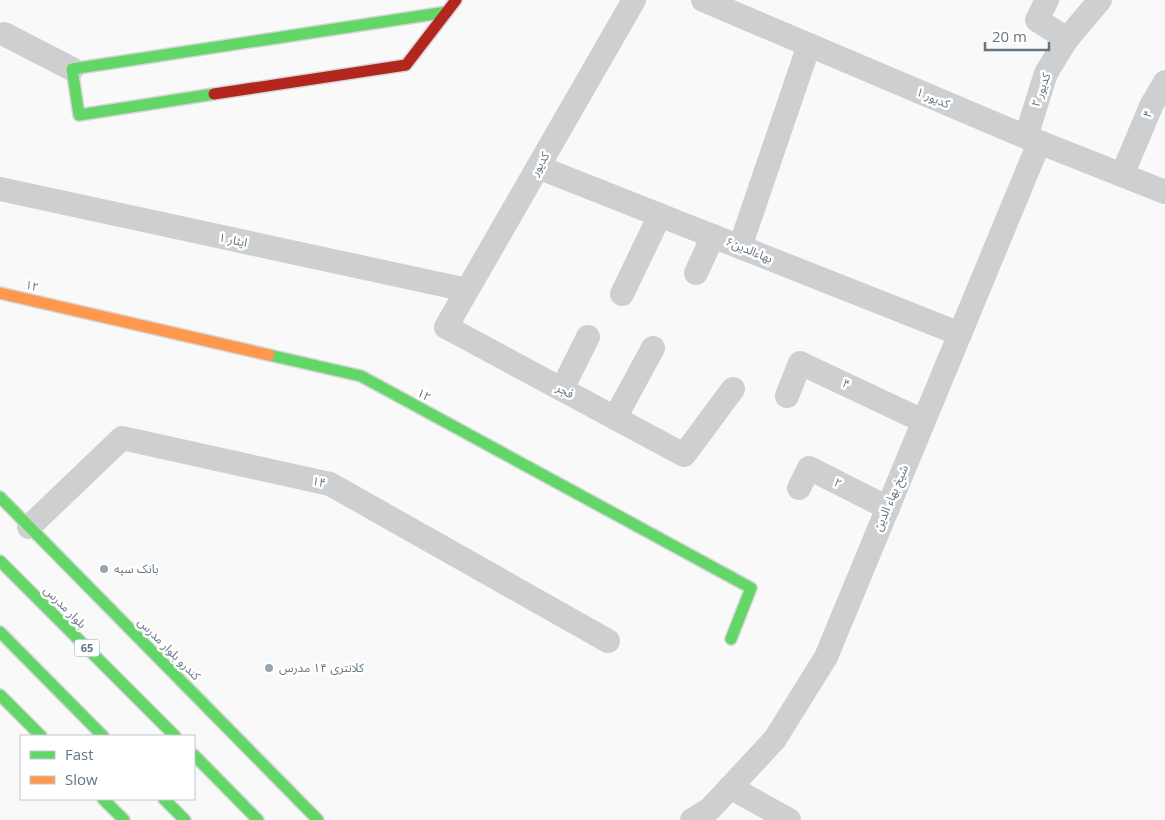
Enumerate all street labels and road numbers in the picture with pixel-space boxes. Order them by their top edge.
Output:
street label: ۲ کدیور [1027,69,1055,109]
street label: کدیور ۱ [914,83,954,113]
street label: ۴ [1138,107,1157,120]
street label: کدیور [525,148,554,180]
street label: ایثار ۱ [217,228,249,251]
street label: ۶بهاءالدين [723,232,775,267]
street label: ۱۲ [24,276,41,295]
street label: ۴ [839,374,853,393]
street label: فجر [553,378,577,402]
street label: ۱۲ [414,384,434,405]
street label: شیخ بهاء الدین [869,462,913,534]
street label: ۱۴ [310,472,328,491]
street label: ۲ [831,473,845,492]
street label: بلوار مدرس [40,582,90,632]
street label: کندرو بلوار مدرس [134,613,205,685]
road number: 65 [74,640,100,656]

